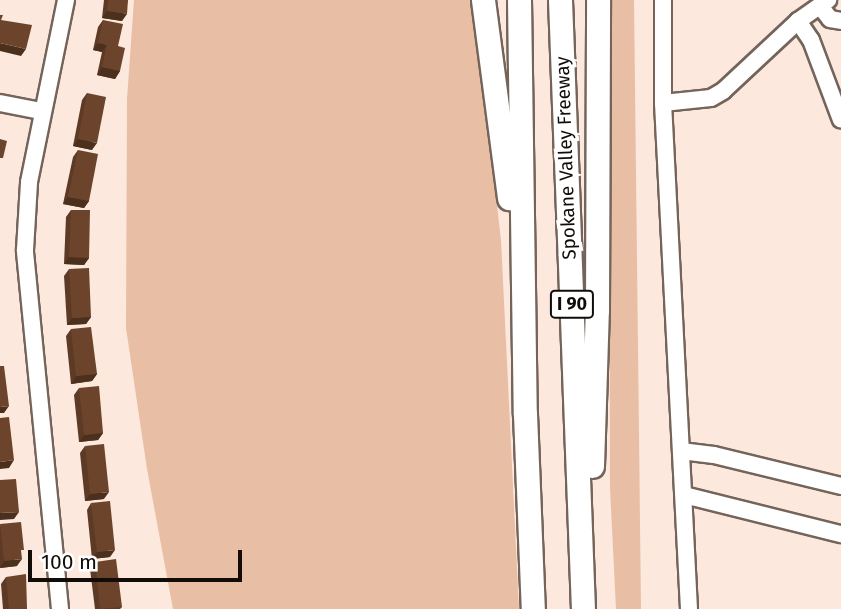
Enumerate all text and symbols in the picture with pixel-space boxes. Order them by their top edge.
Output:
street label: Spokane Valley Freeway [551,56,581,260]
road number: I 90 [549,290,595,318]
scale bar [32,536,245,580]
text: 100 m [41,549,97,575]

